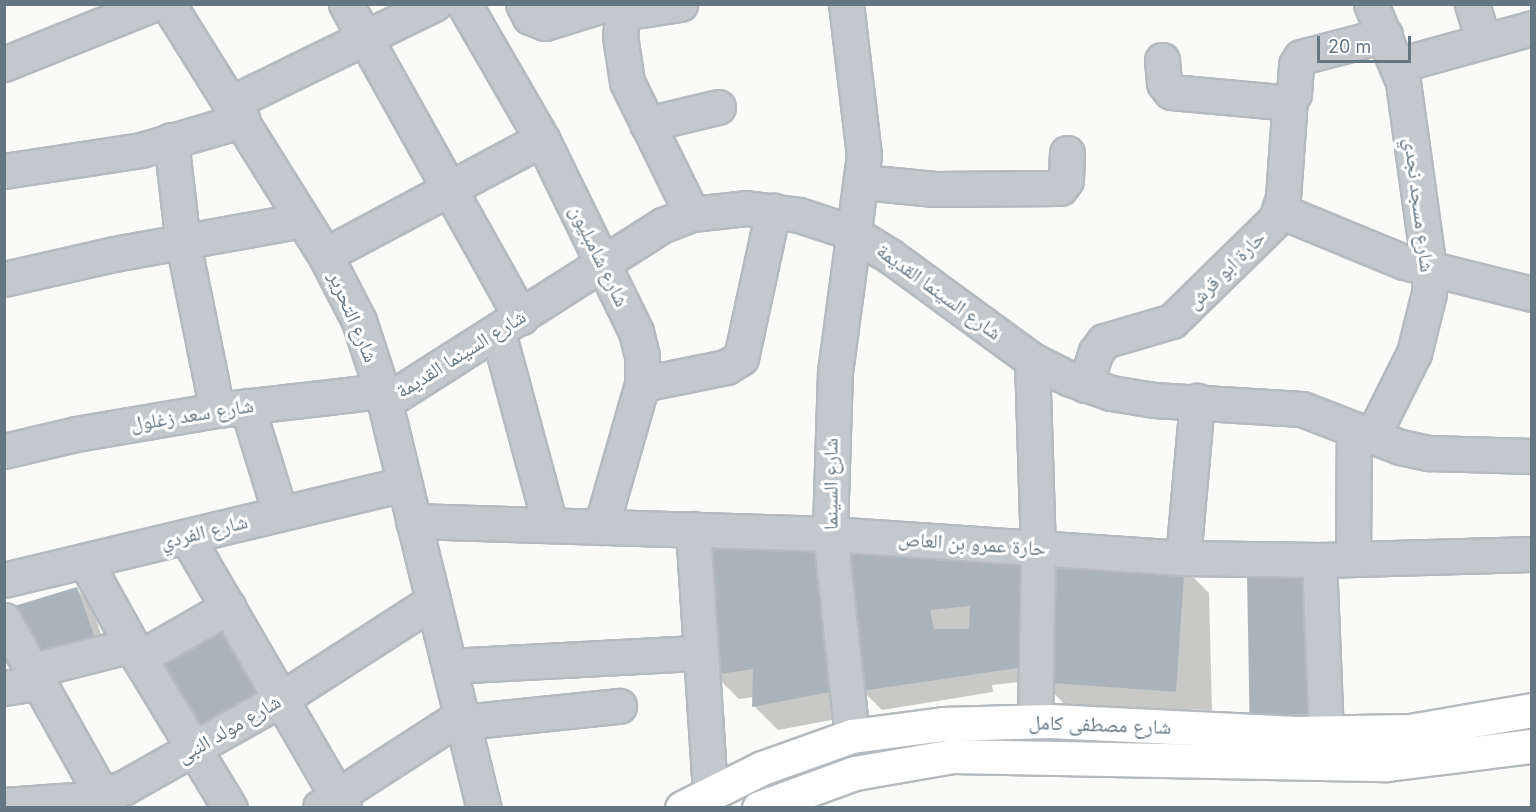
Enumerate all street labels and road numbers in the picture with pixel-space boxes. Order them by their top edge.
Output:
street label: شارع مسجد نجدي [1399,136,1439,274]
street label: شارع شامبليون [564,201,634,311]
street label: حارة ابو قرش [1182,226,1270,314]
street label: شارع السينما القديمة [872,239,1006,345]
street label: شارع التحرير [323,268,383,366]
street label: شارع السينما القديمة [392,305,530,403]
street label: شارع سعد زغلول [129,393,255,437]
street label: شارع السينما [819,438,843,530]
street label: شارع الفردي [158,510,250,554]
street label: حارة عمرو بن العاص [897,527,1047,561]
street label: شارع مولد النبى [173,690,285,768]
street label: شارع مصطفى كامل [1028,711,1172,739]

